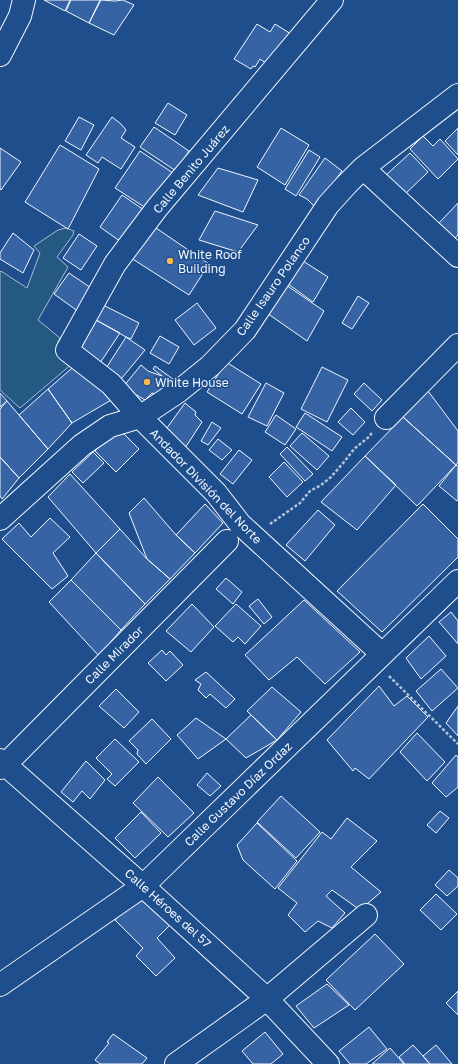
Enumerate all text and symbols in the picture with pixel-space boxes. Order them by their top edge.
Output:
street label: Calle Benito Juárez [149,122,233,216]
street label: Calle Isauro Polanco [233,233,313,339]
place label: White Roof Building [178,247,242,276]
marker: White Roof Building [165,256,175,266]
place label: White House [155,375,229,390]
marker: White House [142,377,152,387]
street label: Andador División del Norte [147,425,265,547]
street label: Calle Mirador [82,622,147,687]
street label: Calle Gustavo Díaz Ordaz [181,739,295,849]
street label: Calle Héroes del 57 [122,865,214,951]

